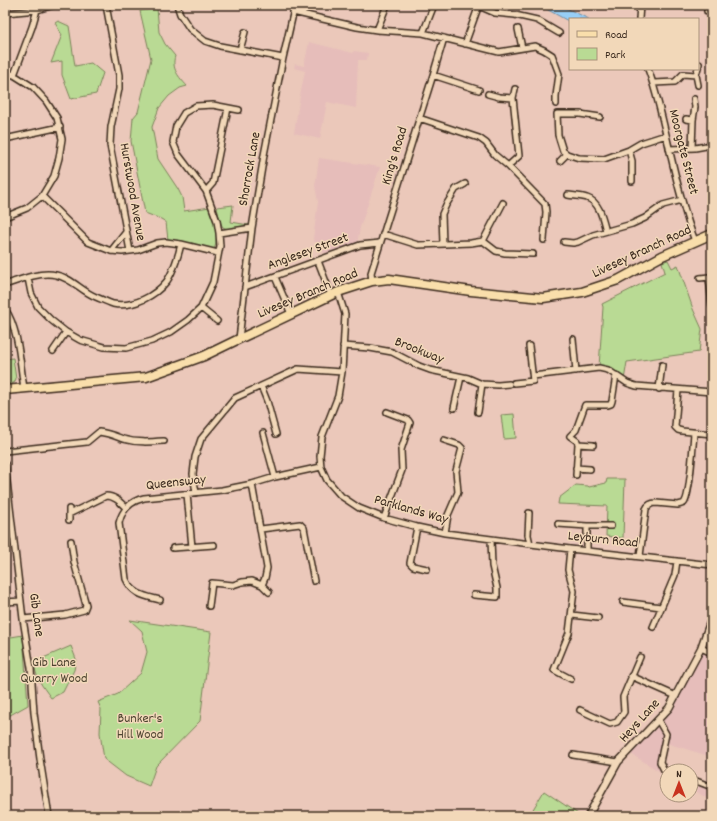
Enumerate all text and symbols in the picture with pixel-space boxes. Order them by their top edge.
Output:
legend [569,18,699,70]
text: Road [605,27,627,44]
text: Park [605,47,626,64]
street label: Moorgate Street [663,107,703,197]
street label: King's Road [377,125,413,187]
street label: Shorrock Lane [234,130,266,208]
street label: Hurstwood Avenue [114,142,150,242]
street label: Livesey Branch Road [589,220,695,284]
street label: Anglesey Street [265,228,351,276]
street label: Livesey Branch Road [255,264,361,324]
street label: Brookway [391,332,447,370]
street label: Queensway [145,470,207,496]
street label: Parklands Way [372,490,451,530]
street label: Leyburn Road [567,526,639,554]
street label: Gib Lane [23,592,49,638]
park label: Gib Lane Quarry Wood [20,653,88,689]
street label: Heys Lane [615,695,665,747]
park label: Bunker's Hill Wood [117,709,163,745]
north arrow [659,763,699,803]
text: N [676,767,682,783]

